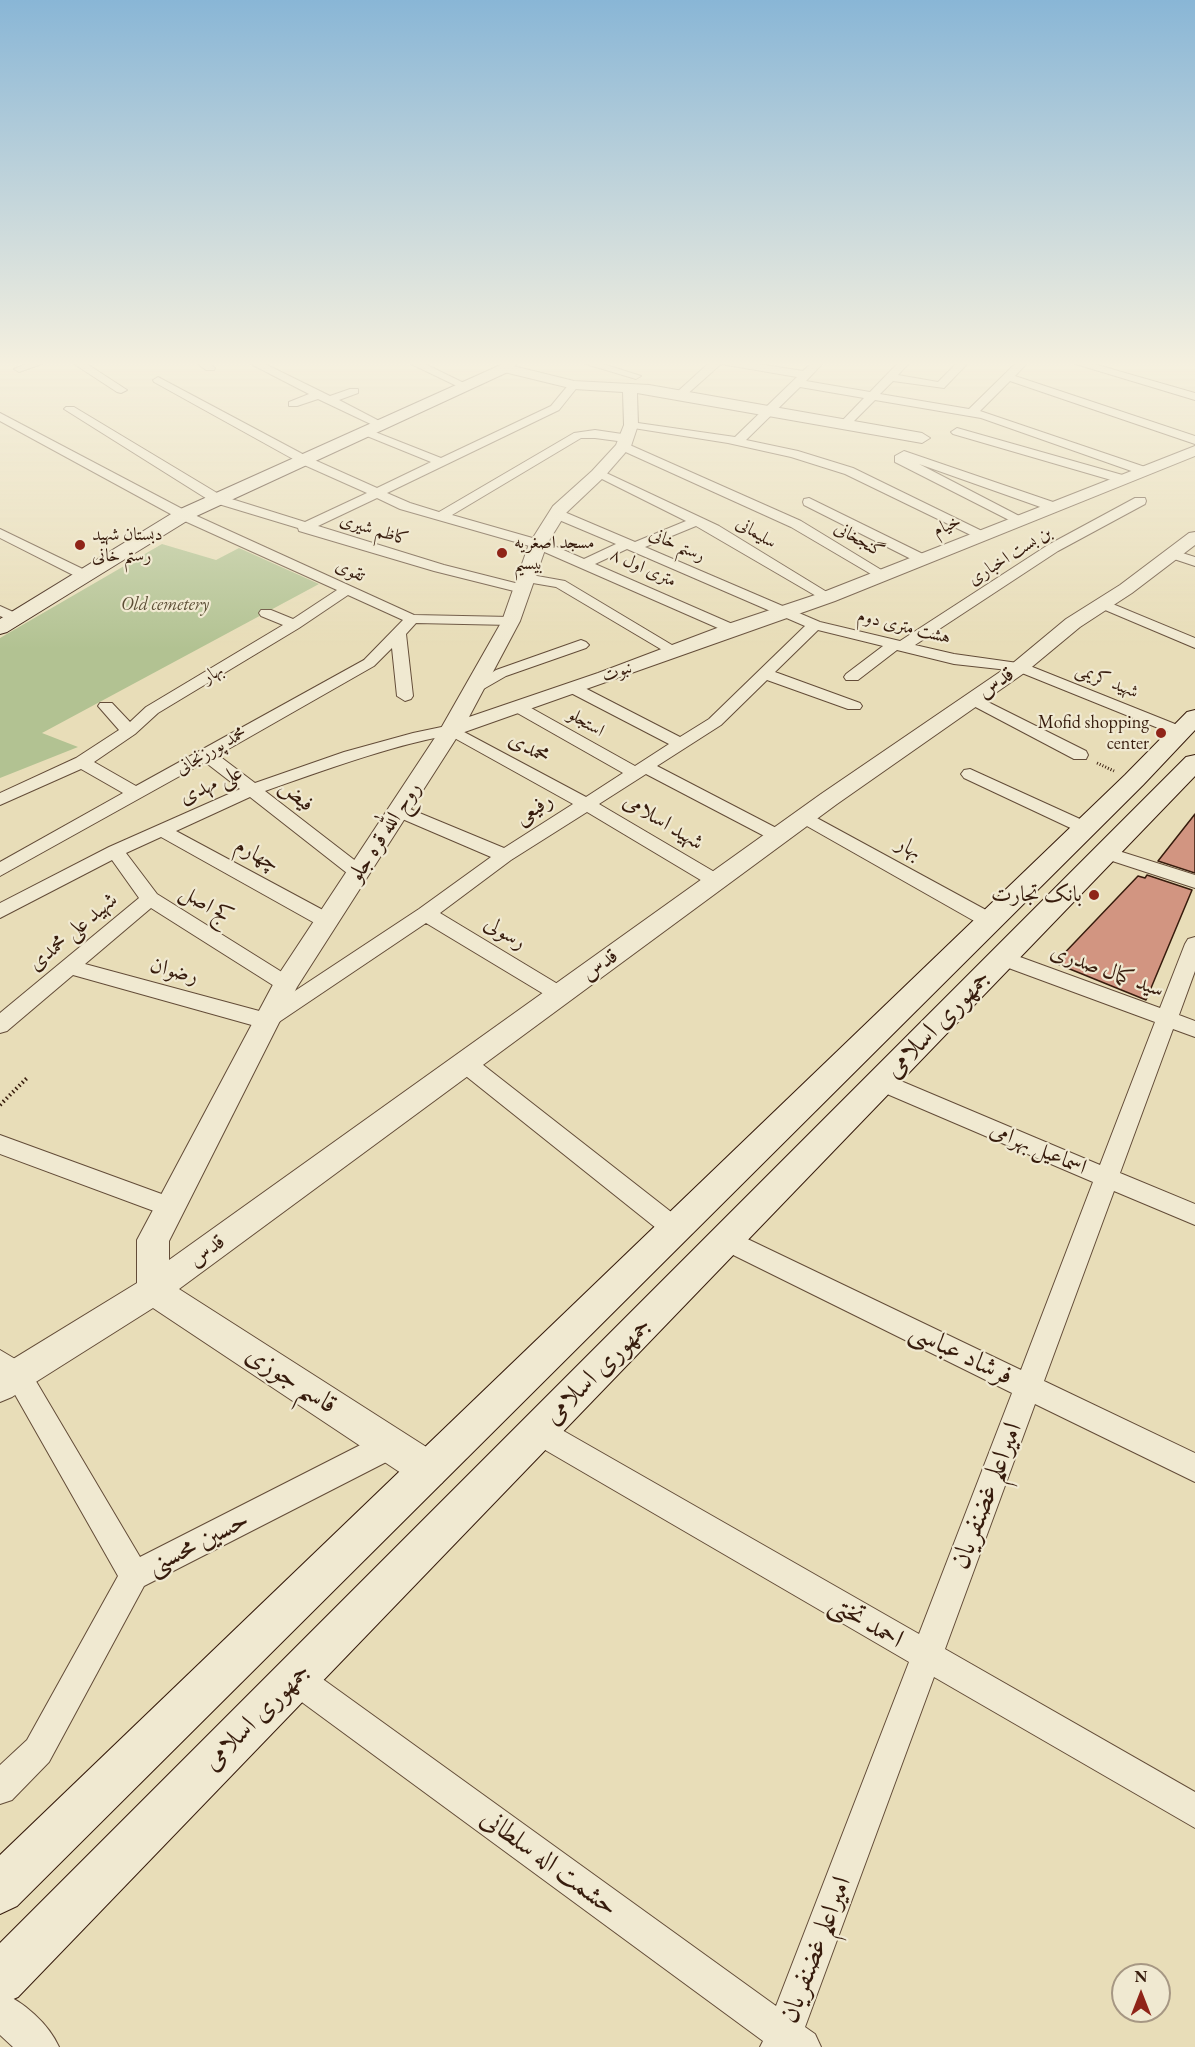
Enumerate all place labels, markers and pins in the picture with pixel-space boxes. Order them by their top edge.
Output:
place label: دبستان شهید رستم خانی [92,524,163,566]
place label: مسجد اصغریه بیسیم [514,532,595,574]
marker: دبستان شهید رستم خانی [73,538,87,552]
marker: مسجد اصغریه بیسیم [495,546,509,560]
place label: Mofid shopping center [1038,712,1149,754]
marker: Mofid shopping center [1154,726,1168,740]
place label: بانک تجارت [991,882,1082,908]
marker: بانک تجارت [1087,888,1101,902]

